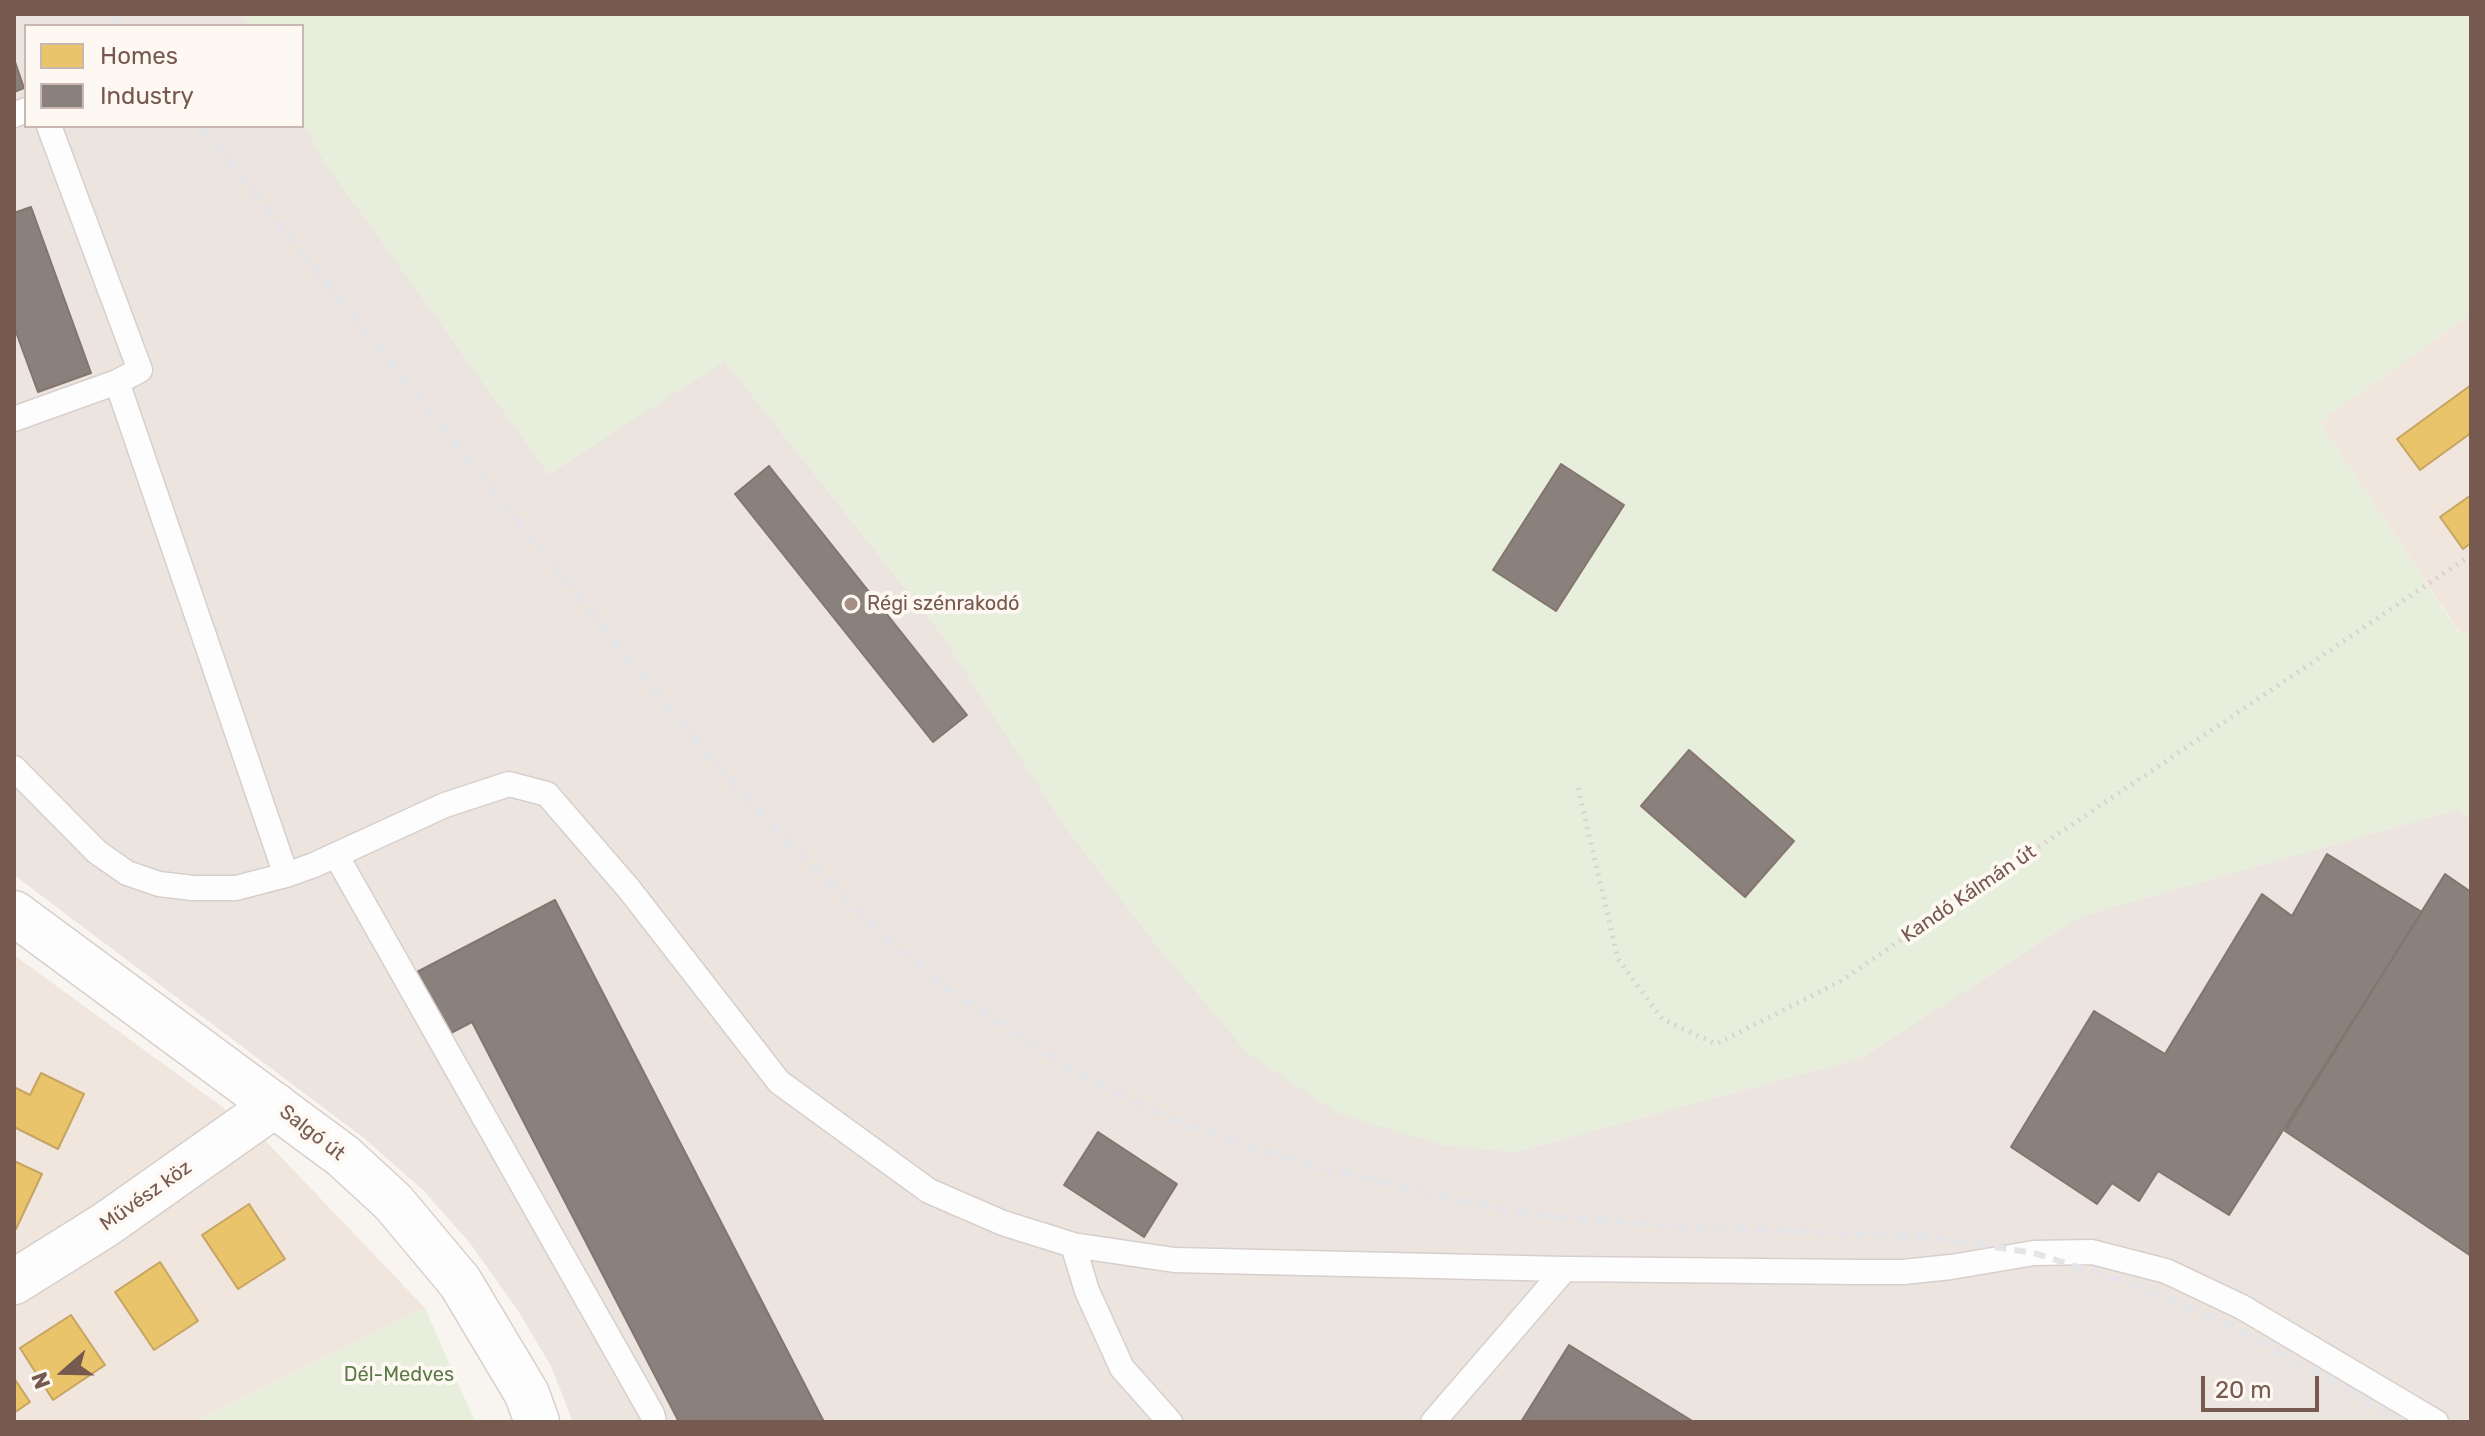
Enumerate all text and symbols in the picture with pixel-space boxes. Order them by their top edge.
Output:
legend [24,24,304,128]
text: Homes [100,42,178,70]
text: Industry [100,82,194,110]
place label: Régi szénrakodó [867,592,1020,616]
marker: Régi szénrakodó [842,595,860,613]
street label: Kandó Kálmán út [1897,840,2041,948]
street label: Salgó út [274,1100,350,1166]
street label: Művész köz [96,1156,196,1236]
north arrow [24,1332,104,1412]
scale bar [2205,1360,2323,1410]
park label: Dél-Medves [344,1363,454,1387]
text: N [26,1368,56,1392]
text: 20 m [2215,1376,2272,1404]

